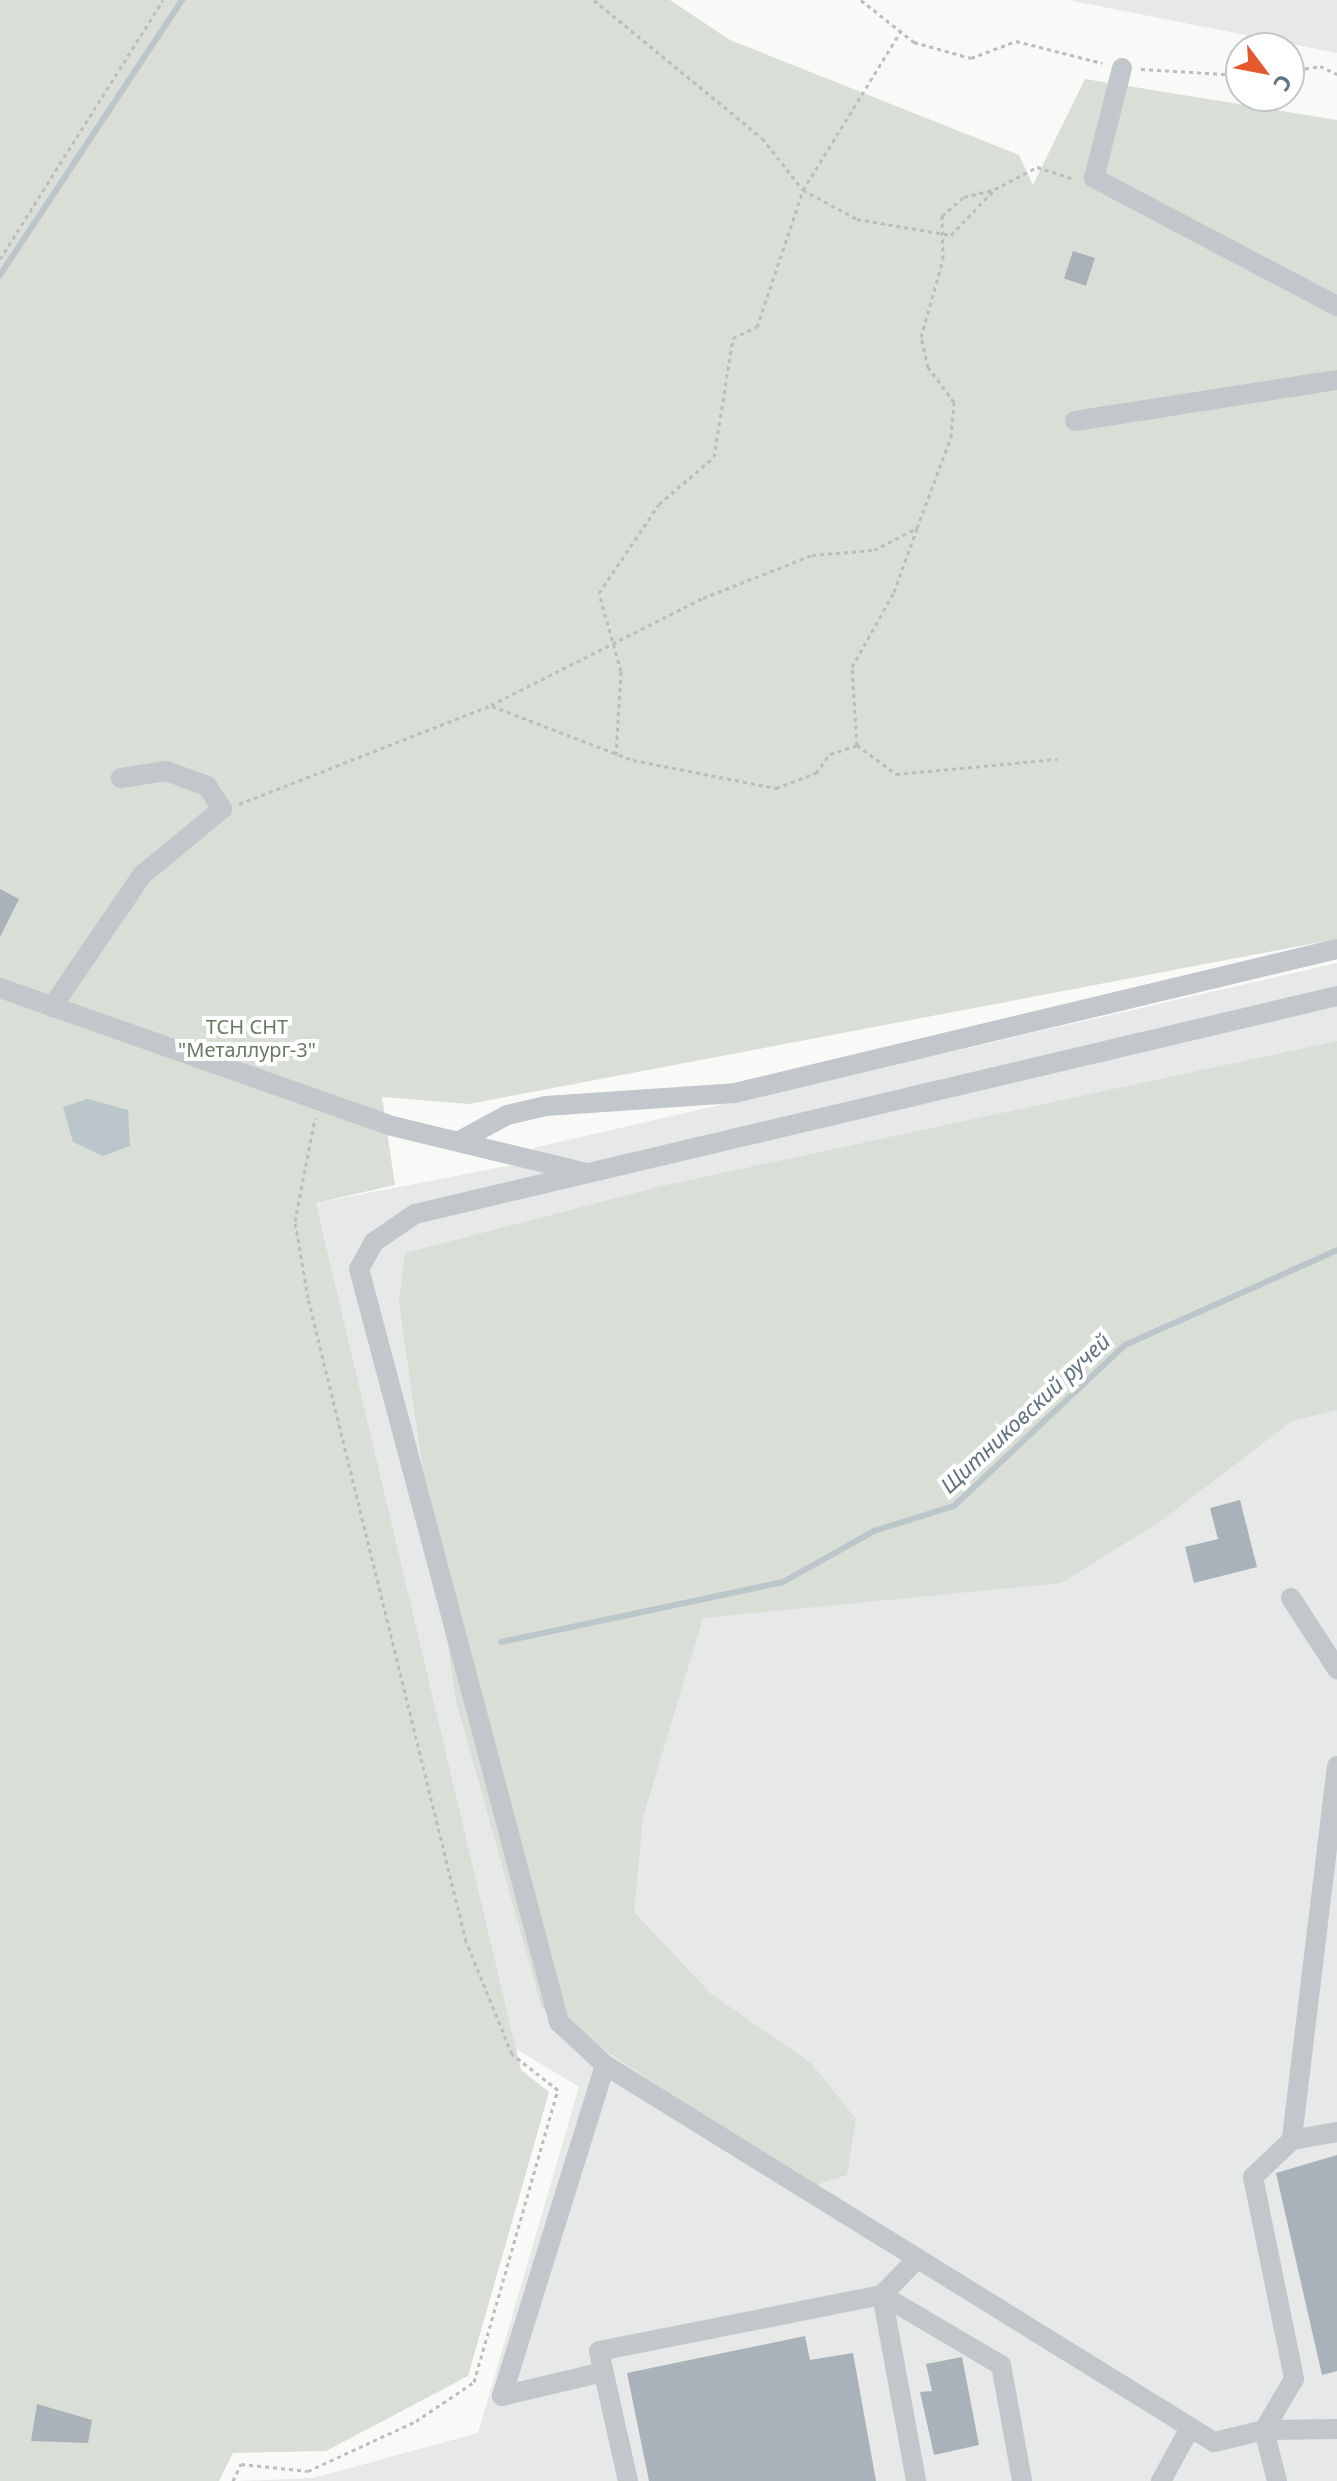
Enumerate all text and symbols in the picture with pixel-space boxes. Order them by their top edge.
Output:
north arrow [1225,32,1305,112]
text: С [1267,70,1300,98]
park label: ТСН СНТ "Металлург-3" [178,1014,316,1061]
water label: Щитниковский ручей [935,1328,1115,1498]

